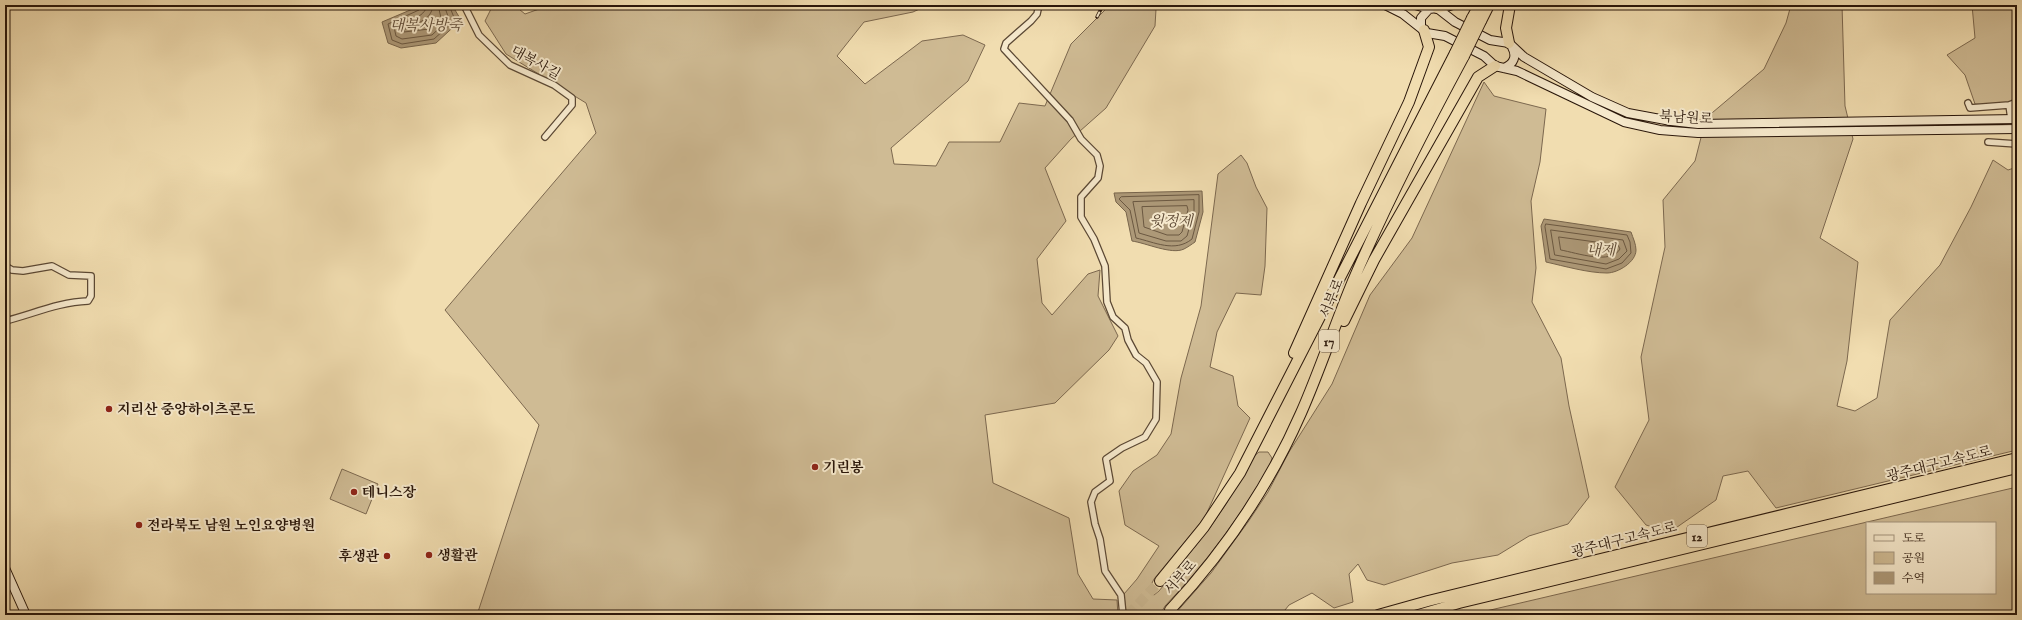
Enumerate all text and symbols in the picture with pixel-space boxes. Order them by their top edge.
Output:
water label: 대복사방죽 [390,16,464,35]
street label: 대복사길 [507,42,564,84]
street label: 북남원로 [1658,108,1714,128]
water label: 윗정제 [1149,212,1194,231]
water label: 내제 [1587,241,1617,260]
street label: 서부로 [1316,276,1348,321]
road number: 17 [1319,330,1339,352]
place label: 지리산 중앙하이츠콘도 [117,401,256,419]
marker: 지리산 중앙하이츠콘도 [104,404,114,414]
street label: 광주대구고속도로 [1885,442,1994,486]
place label: 기린봉 [823,459,864,477]
marker: 기린봉 [810,462,820,472]
place label: 테니스장 [362,484,417,502]
marker: 테니스장 [349,487,359,497]
place label: 전라북도 남원 노인요양병원 [147,517,315,535]
street label: 광주대구고속도로 [1570,518,1679,562]
marker: 전라북도 남원 노인요양병원 [134,520,144,530]
legend [1866,522,1996,594]
road number: 12 [1687,525,1707,547]
text: 도로 [1902,531,1926,546]
place label: 생활관 [437,547,478,565]
place label: 후생관 [338,548,379,566]
marker: 생활관 [424,550,434,560]
marker: 후생관 [382,551,392,561]
text: 공원 [1902,551,1925,566]
street label: 서부로 [1161,556,1201,599]
text: 수역 [1902,571,1925,586]

